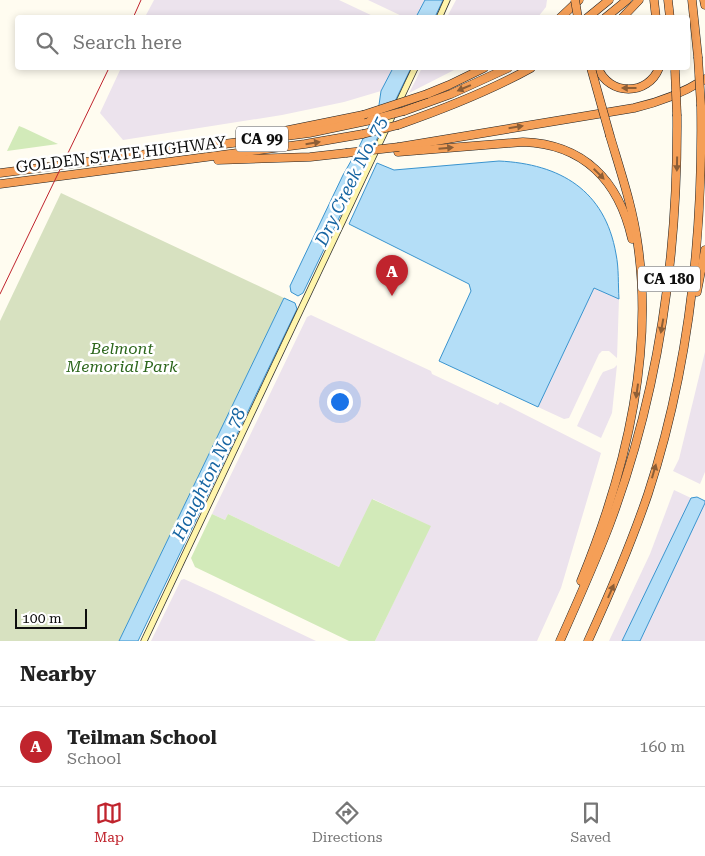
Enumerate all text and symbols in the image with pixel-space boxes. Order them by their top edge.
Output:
search box [15,15,690,70]
icon: search [33,29,61,57]
text: Search here [73,31,182,54]
one-way arrow [620,84,636,92]
one-way arrow [457,85,471,93]
water label: Dry Creek No. 75 [310,113,391,250]
one-way arrow [509,123,525,131]
road number: CA 99 [236,126,288,152]
street label: GOLDEN STATE HIGHWAY [15,132,227,177]
one-way arrow [306,139,322,147]
one-way arrow [438,144,454,152]
one-way arrow [673,157,681,173]
one-way arrow [593,168,605,180]
pin: A [376,255,408,296]
road number: CA 180 [638,266,700,292]
one-way arrow [658,318,666,334]
park label: Belmont Memorial Park [65,339,178,376]
one-way arrow [633,383,641,399]
your location [327,389,353,415]
water label: Houghton No. 78 [167,404,250,544]
one-way arrow [651,464,659,479]
one-way arrow [607,584,615,598]
scale bar [15,606,88,629]
text: 100 m [22,610,62,626]
text: Nearby [20,662,96,686]
text: Teilman School [67,726,217,749]
text: A [30,737,42,756]
text: 160 m [639,737,685,756]
text: School [67,749,121,768]
tab: Map [94,799,124,845]
tab: Directions [312,799,382,845]
tab: Saved [570,799,611,845]

